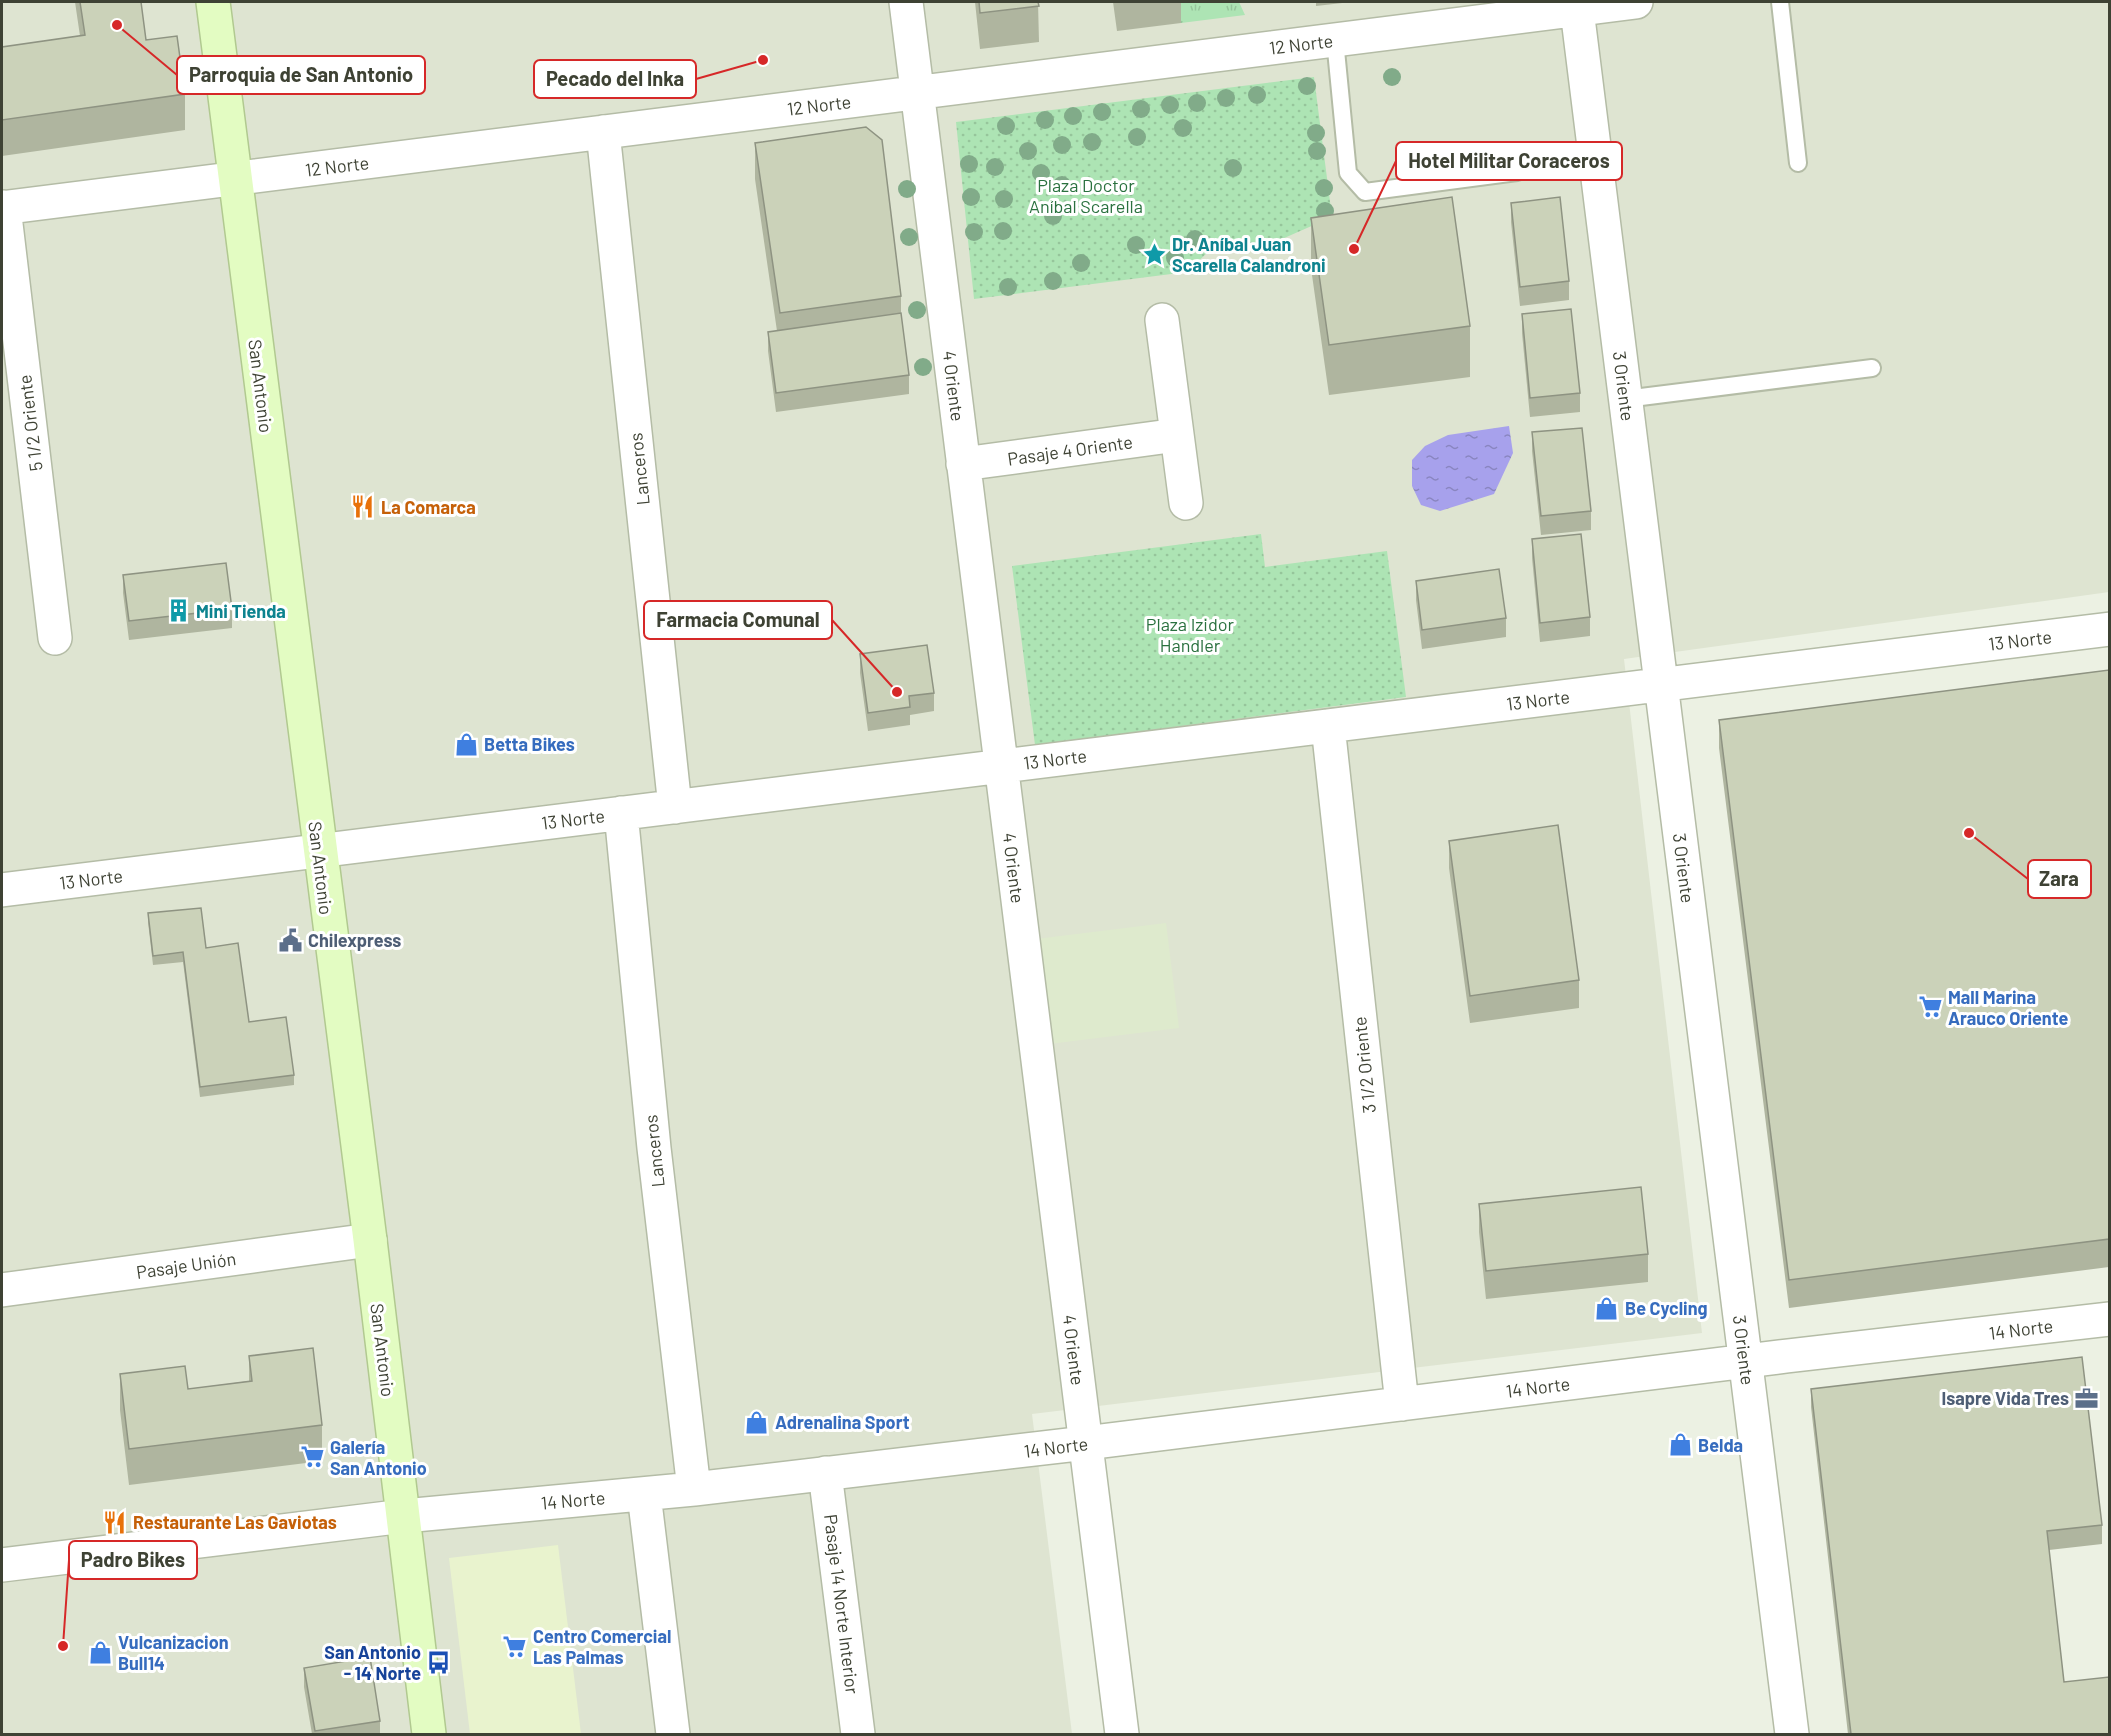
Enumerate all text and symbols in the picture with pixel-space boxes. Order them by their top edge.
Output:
street label: 12 Norte [1268,29,1334,59]
callout: Parroquia de San Antonio [177,56,425,94]
callout: Pecado del Inka [534,60,696,98]
text: Parroquia de San Antonio [189,62,413,86]
text: Pecado del Inka [546,66,684,90]
street label: 12 Norte [786,90,852,120]
callout: Hotel Militar Coraceros [1396,142,1622,180]
text: Hotel Militar Coraceros [1408,148,1610,172]
street label: 12 Norte [304,151,370,181]
park label: Plaza Doctor Aníbal Scarella [1029,174,1143,217]
place label: Dr. Aníbal Juan Scarella Calandroni [1172,233,1326,276]
place icon: Dr. Aníbal Juan Scarella Calandroni [1141,241,1167,267]
street label: San Antonio [244,338,278,434]
street label: 4 Oriente [939,349,969,423]
street label: 3 Oriente [1609,350,1639,422]
street label: 5 1/2 Oriente [13,373,47,473]
street label: Pasaje 4 Oriente [1006,430,1134,470]
street label: Lanceros [624,432,654,506]
restaurant icon: La Comarca [350,494,376,520]
place label: La Comarca [381,496,476,518]
building icon: Mini Tienda [165,598,191,624]
place label: Mini Tienda [196,600,286,622]
callout: Farmacia Comunal [644,601,832,639]
text: Farmacia Comunal [656,607,820,631]
park label: Plaza Izidor Handler [1146,613,1235,656]
street label: 13 Norte [1987,625,2053,655]
street label: 13 Norte [1505,685,1571,715]
shop icon: Betta Bikes [453,731,479,757]
place label: Betta Bikes [484,733,575,755]
street label: 13 Norte [1022,744,1088,774]
street label: 13 Norte [540,804,606,834]
street label: San Antonio [304,820,338,916]
street label: 4 Oriente [999,831,1029,905]
street label: 3 Oriente [1669,832,1699,904]
callout: Zara [2028,860,2091,898]
street label: 13 Norte [58,864,124,894]
text: Zara [2039,866,2079,890]
public building icon: Chilexpress [277,927,303,953]
place label: Chilexpress [308,929,401,951]
place label: Mall Marina Arauco Oriente [1948,986,2068,1029]
supermarket icon: Mall Marina Arauco Oriente [1917,994,1943,1020]
street label: 3 1/2 Oriente [1348,1016,1380,1114]
street label: Lanceros [639,1114,669,1188]
street label: Pasaje Unión [135,1247,237,1283]
shop icon: Be Cycling [1594,1295,1620,1321]
place label: Be Cycling [1625,1297,1708,1319]
street label: San Antonio [366,1302,400,1398]
street label: 4 Oriente [1059,1313,1089,1387]
street label: 3 Oriente [1729,1314,1759,1386]
street label: 14 Norte [1988,1314,2054,1344]
street label: 14 Norte [1505,1372,1571,1402]
office icon: Isapre Vida Tres [2074,1385,2100,1411]
place label: Isapre Vida Tres [1941,1387,2069,1409]
shop icon: Adrenalina Sport [744,1409,770,1435]
place label: Adrenalina Sport [775,1411,910,1433]
street label: 14 Norte [1023,1432,1089,1462]
shop icon: Belda [1667,1432,1693,1458]
place label: Belda [1698,1434,1743,1456]
place label: Galería San Antonio [330,1436,427,1479]
supermarket icon: Galería San Antonio [299,1444,325,1470]
street label: 14 Norte [540,1486,606,1514]
restaurant icon: Restaurante Las Gaviotas [102,1509,128,1535]
place label: Restaurante Las Gaviotas [133,1511,337,1533]
street label: Pasaje 14 Norte Interior [820,1513,864,1696]
callout: Padro Bikes [69,1541,197,1579]
text: Padro Bikes [81,1547,185,1571]
place label: Centro Comercial Las Palmas [533,1625,671,1668]
place label: Vulcanizacion Bull14 [118,1631,229,1674]
supermarket icon: Centro Comercial Las Palmas [502,1633,528,1659]
shop icon: Vulcanizacion Bull14 [87,1639,113,1665]
place label: San Antonio - 14 Norte [324,1641,421,1684]
bus stop icon: San Antonio - 14 Norte [426,1649,452,1675]

